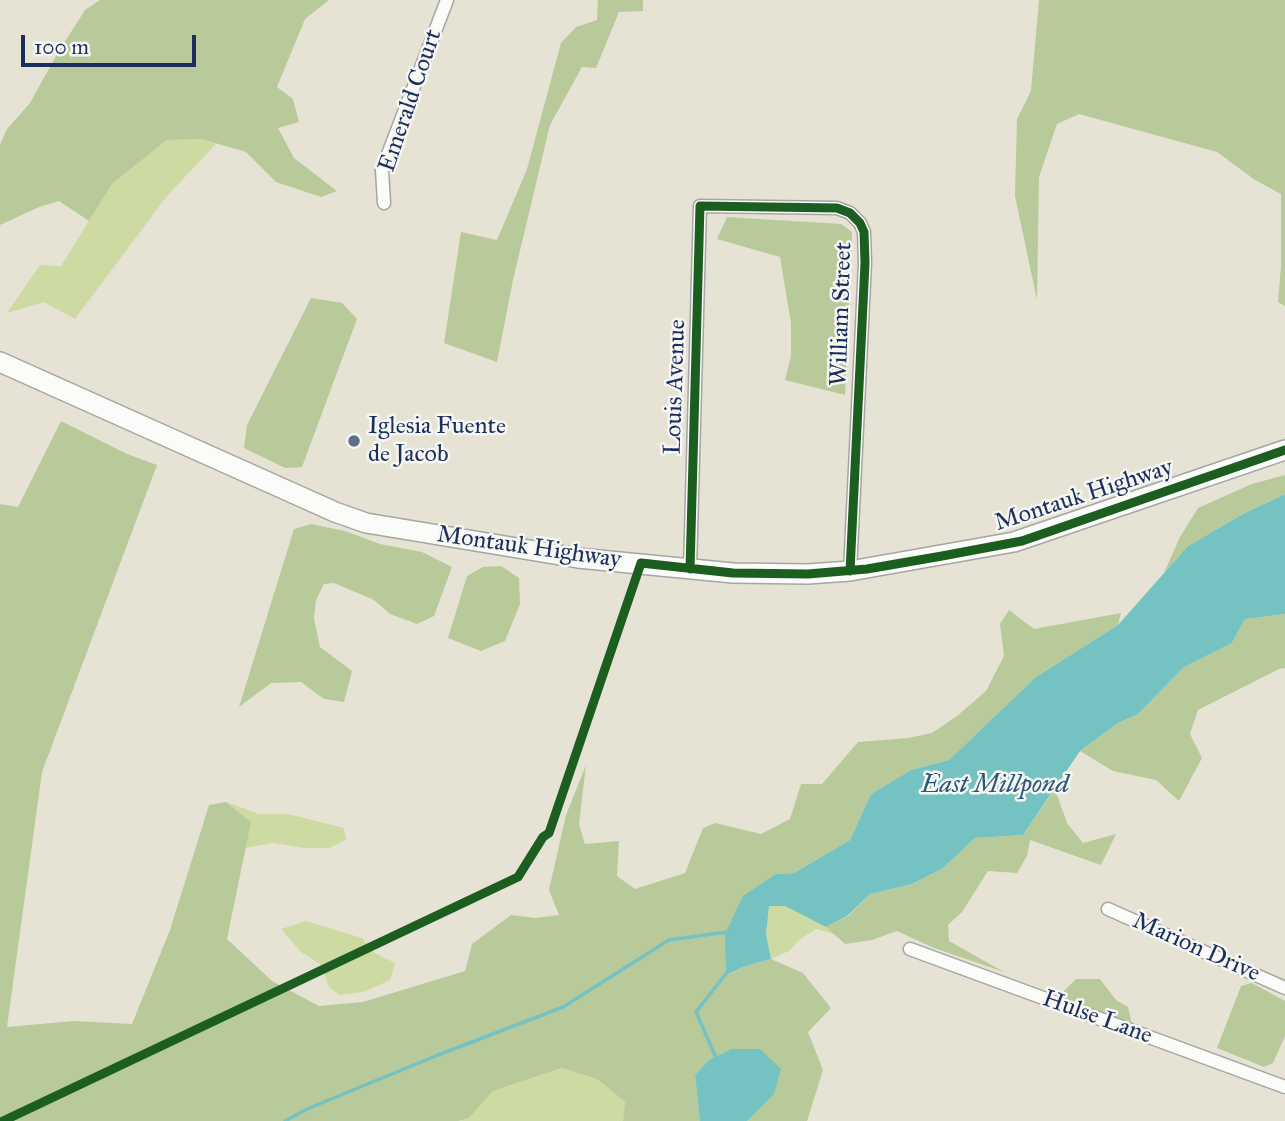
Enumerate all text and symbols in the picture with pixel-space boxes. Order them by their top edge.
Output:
scale bar [24,21,200,65]
street label: Emerald Court [373,26,449,176]
text: 100 m [34,34,89,60]
street label: William Street [825,242,859,386]
street label: Louis Avenue [659,319,693,455]
place label: Iglesia Fuente de Jacob [368,413,506,469]
marker: Iglesia Fuente de Jacob [346,433,362,449]
street label: Montauk Highway [991,454,1177,538]
street label: Montauk Highway [435,521,623,575]
water label: East Millpond [921,770,1069,802]
street label: Marion Drive [1128,907,1264,989]
street label: Hulse Lane [1038,985,1156,1051]

